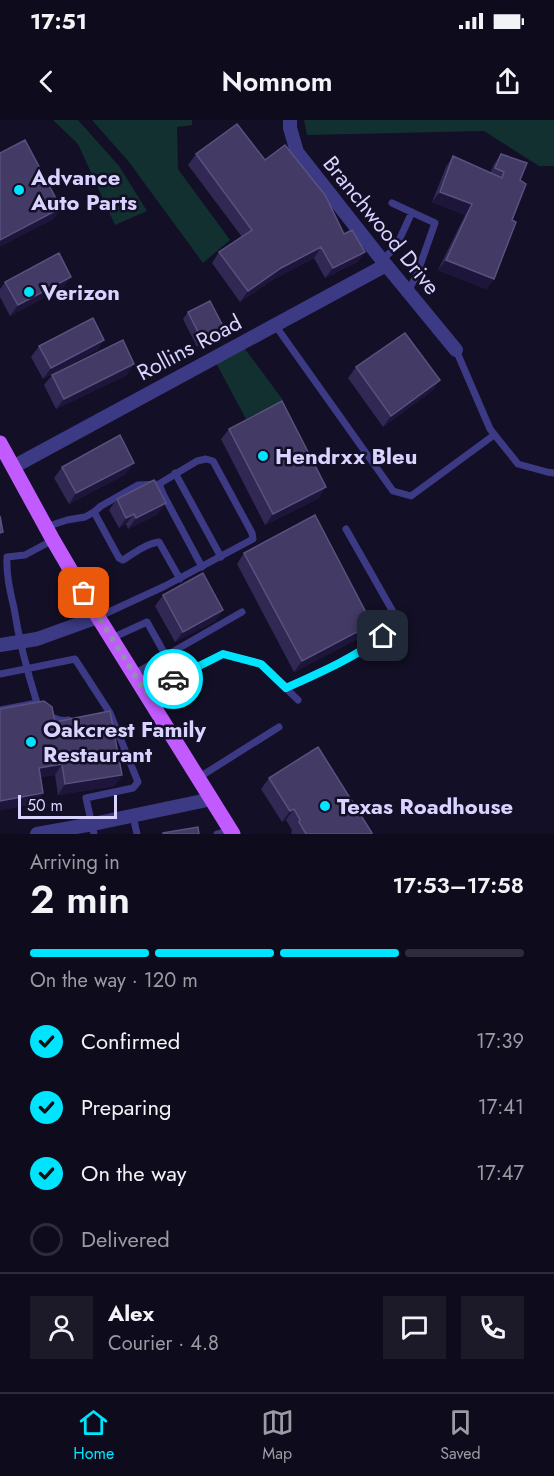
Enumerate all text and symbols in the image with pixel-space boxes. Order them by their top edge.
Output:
text: 17:51 [30,5,87,37]
text: Nomnom [221,62,333,101]
icon: back [30,65,63,98]
icon: share [491,65,524,98]
street label: Branchwood Drive [316,149,448,301]
place label: Advance Auto Parts [30,161,137,218]
marker: Advance Auto Parts [12,183,26,197]
place label: Verizon [40,276,120,308]
marker: Verizon [22,285,36,299]
street label: Rollins Road [131,306,247,388]
place label: Hendrxx Bleu [275,440,417,472]
marker: Hendrxx Bleu [256,449,270,463]
pin [58,567,109,618]
icon: bag [67,576,100,609]
pin [357,610,408,661]
icon: home [366,619,399,652]
courier [143,649,203,709]
icon: car [157,663,190,696]
place label: Oakcrest Family Restaurant [43,713,207,770]
marker: Oakcrest Family Restaurant [24,735,38,749]
place label: Texas Roadhouse [337,790,513,822]
scale bar [18,792,117,820]
text: 50 m [27,794,63,817]
marker: Texas Roadhouse [318,799,332,813]
text: Arriving in [30,848,120,877]
text: 17:53–17:58 [392,869,524,901]
text: 2 min [30,871,130,928]
text: On the way · 120 m [30,966,198,995]
icon: check [30,1025,63,1058]
text: Confirmed [81,1025,180,1057]
text: 17:39 [476,1027,524,1056]
icon: check [30,1091,63,1124]
text: Preparing [81,1091,172,1123]
text: 17:41 [478,1093,524,1122]
icon: check [30,1157,63,1190]
text: On the way [81,1157,186,1189]
text: 17:47 [476,1159,524,1188]
text: Delivered [81,1223,170,1255]
button: person [30,1296,93,1359]
button: chat [383,1296,446,1359]
button: phone [461,1296,524,1359]
text: Alex [108,1297,154,1329]
text: Courier · 4.8 [108,1329,219,1358]
tab: Home [73,1406,114,1465]
tab: Map [261,1406,294,1465]
tab: Saved [440,1406,481,1465]

